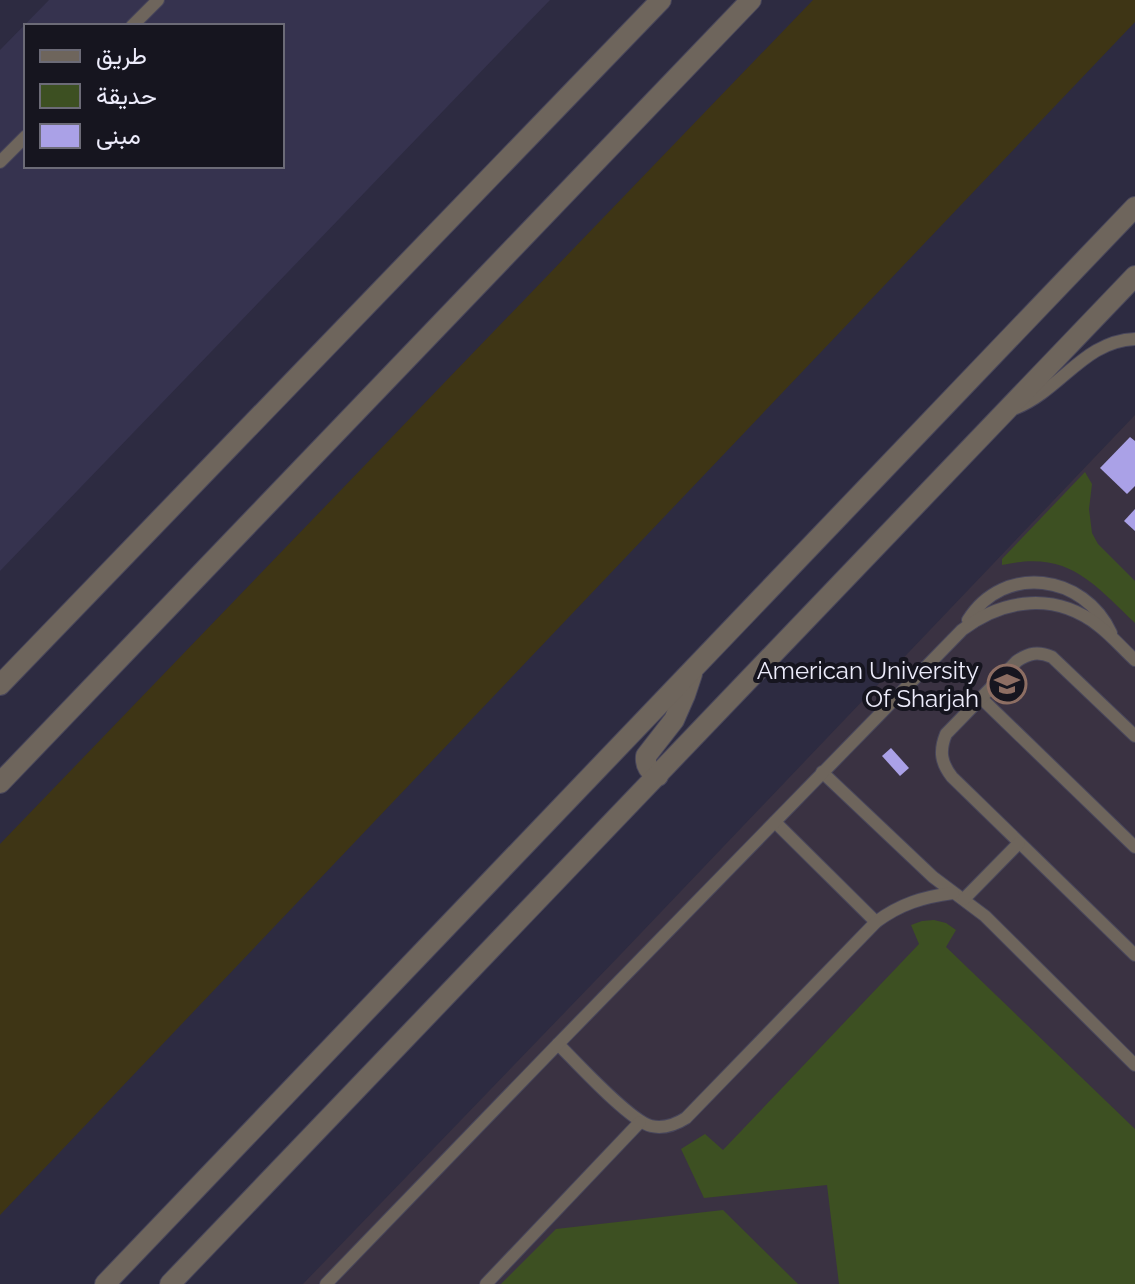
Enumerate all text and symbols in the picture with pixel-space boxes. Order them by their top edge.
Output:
legend [24,24,284,168]
text: طريق [96,41,147,71]
text: حديقة [96,81,157,110]
text: مبنى [96,121,141,150]
place label: American University Of Sharjah [757,656,979,713]
school or university icon: American University Of Sharjah [986,663,1028,705]

